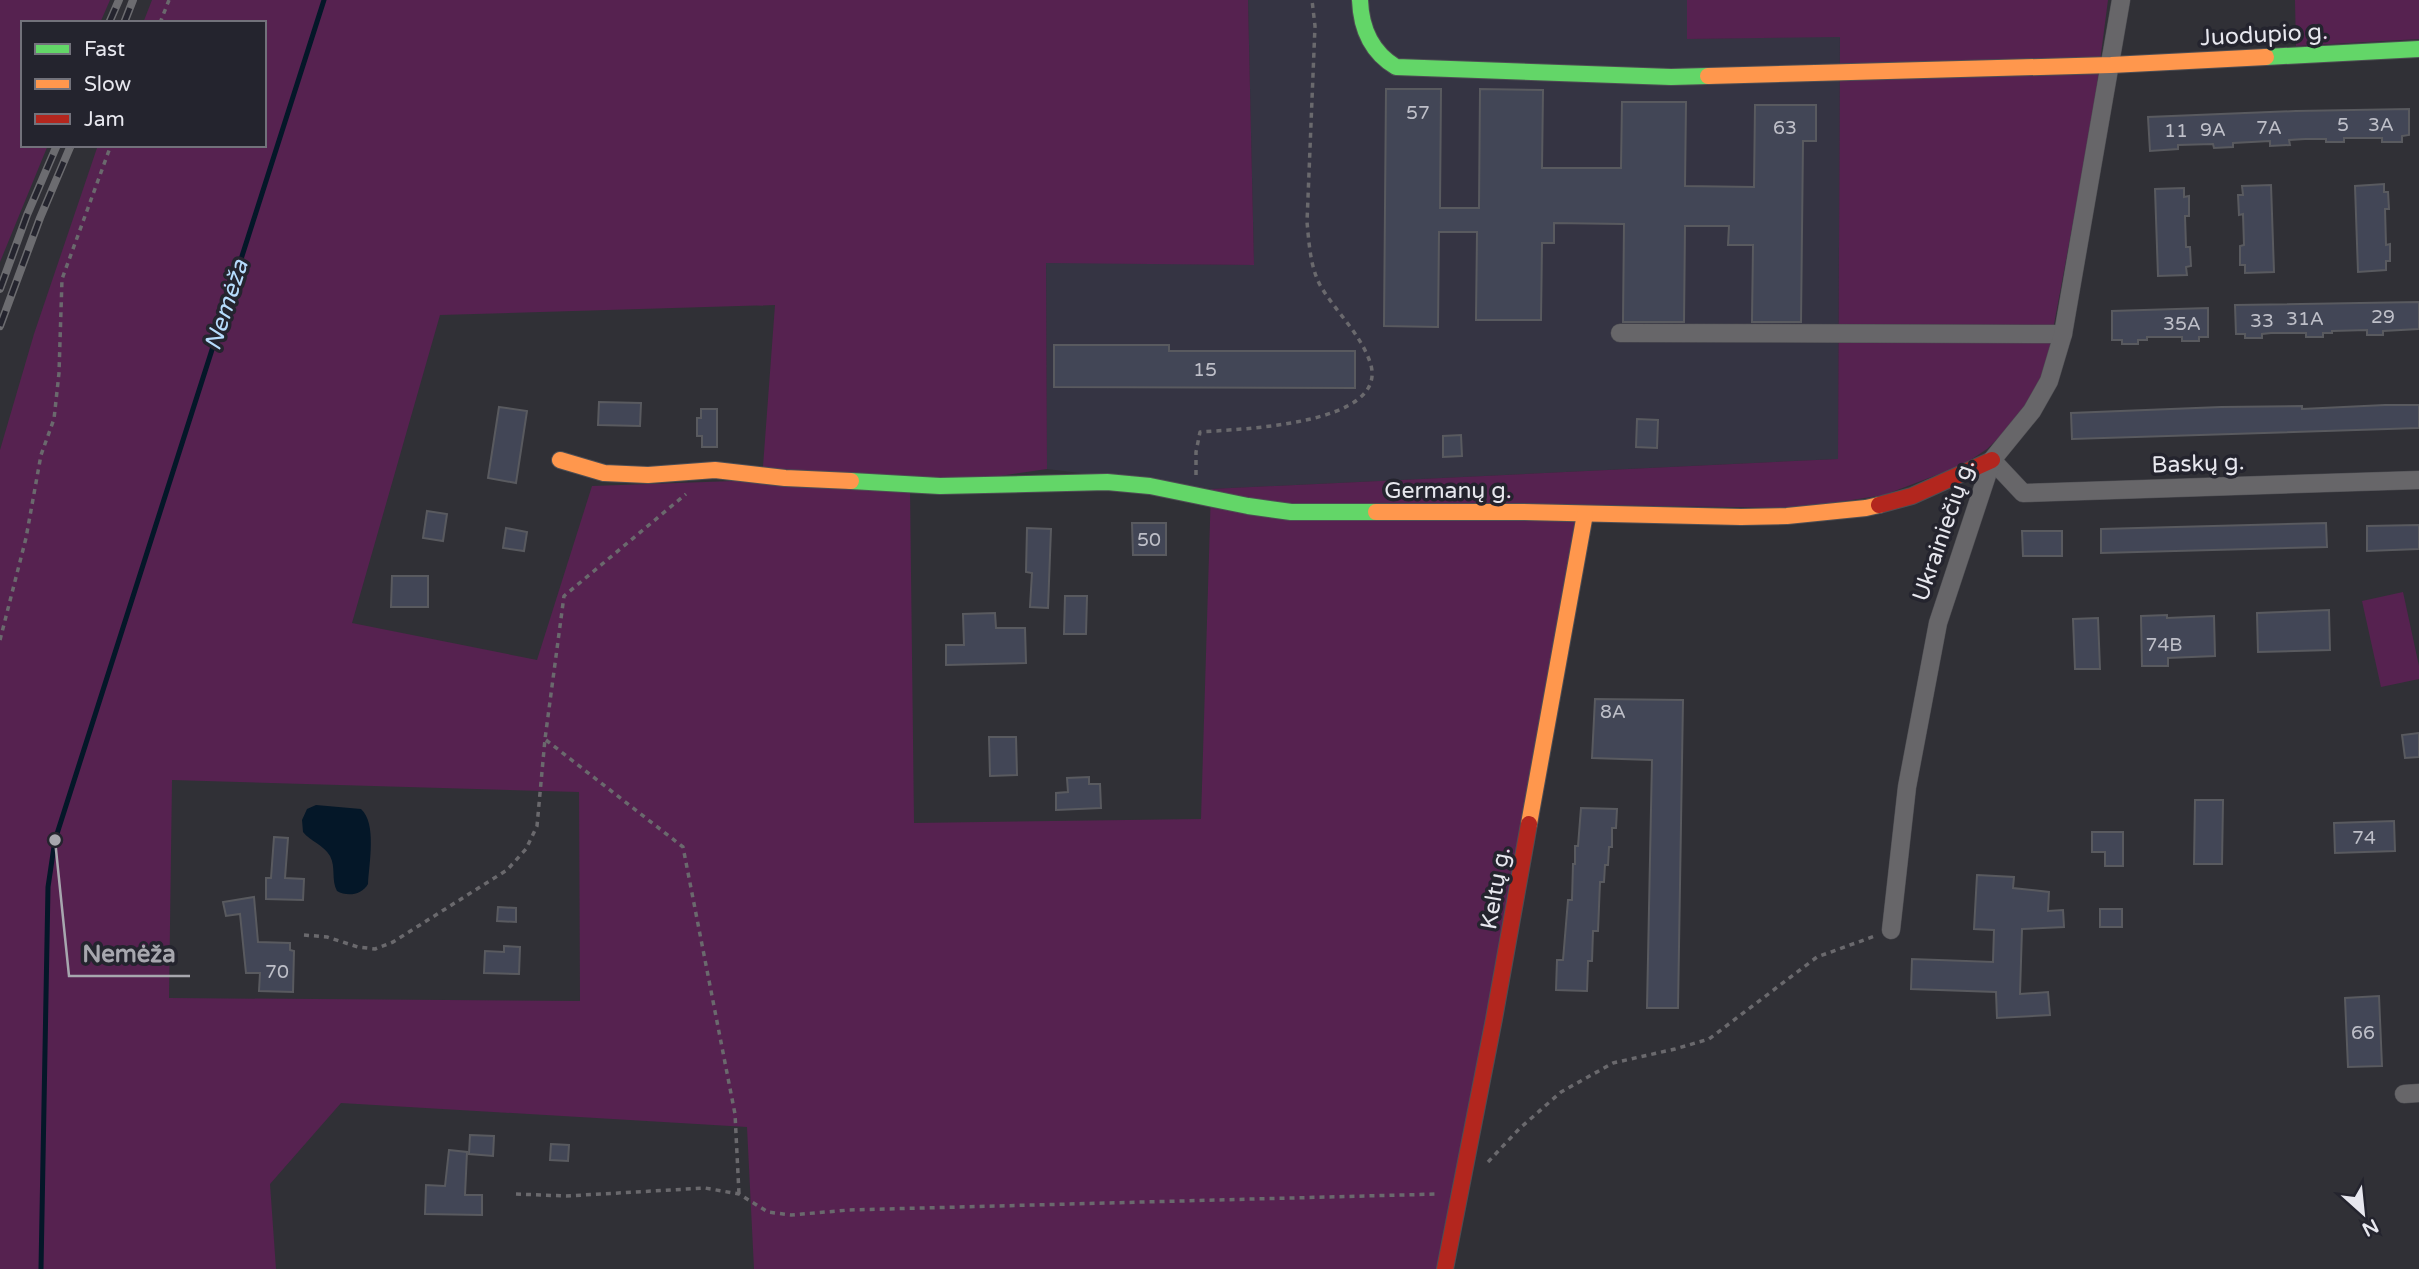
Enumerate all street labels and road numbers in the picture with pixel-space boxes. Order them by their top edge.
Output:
street label: Juodupio g. [2199,18,2329,52]
street label: Baskų g. [2151,448,2245,480]
street label: Ukrainiečių g. [1907,456,1981,605]
street label: Germanų g. [1384,477,1512,505]
street label: Keltų g. [1475,845,1517,932]

